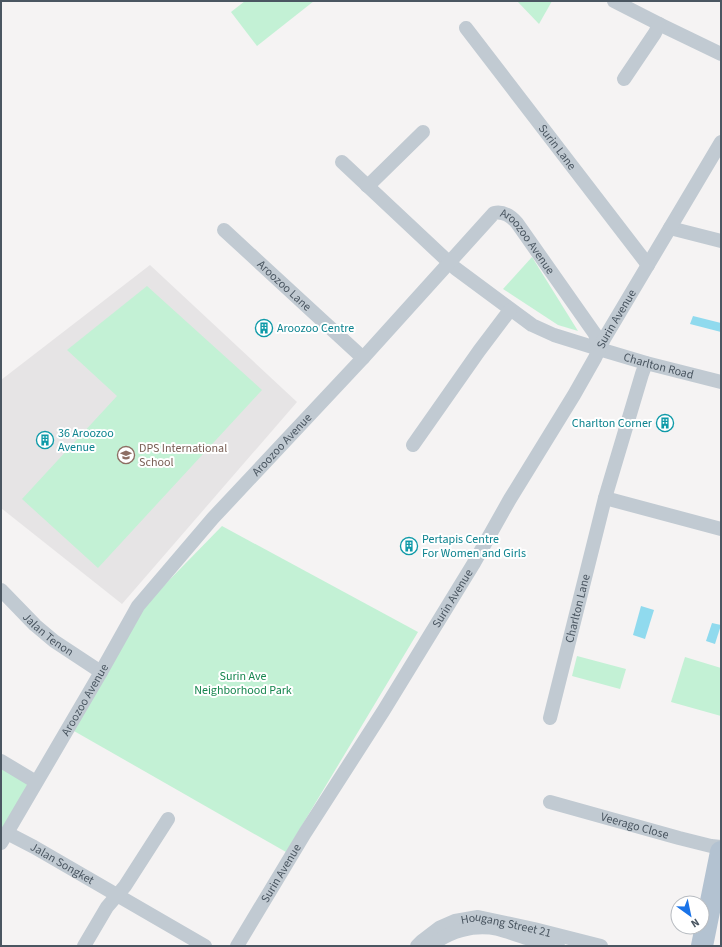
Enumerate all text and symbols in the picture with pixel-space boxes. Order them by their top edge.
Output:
street label: Surin Lane [534,121,580,174]
street label: Aroozoo Avenue [498,205,559,278]
street label: Aroozoo Lane [253,256,315,315]
street label: Surin Avenue [593,286,641,352]
building icon: Aroozoo Centre [254,318,274,338]
place label: Aroozoo Centre [277,320,354,337]
street label: Charlton Road [621,349,695,384]
street label: Aroozoo Avenue [248,410,316,480]
building icon: Charlton Corner [655,413,675,433]
place label: Charlton Corner [572,415,653,432]
place label: 36 Aroozoo Avenue [58,425,114,456]
building icon: 36 Aroozoo Avenue [35,430,55,450]
place label: DPS International School [139,440,227,471]
school or university icon: DPS International School [116,445,136,465]
place label: Pertapis Centre For Women and Girls [422,531,526,562]
building icon: Pertapis Centre For Women and Girls [399,536,419,556]
street label: Surin Avenue [428,566,477,631]
street label: Charlton Lane [561,572,595,645]
street label: Jalan Tenon [19,609,77,661]
street label: Aroozoo Avenue [57,661,113,739]
park label: Surin Ave Neighborhood Park [194,668,292,699]
street label: Veerago Close [599,809,671,844]
street label: Jalan Songket [27,839,97,889]
street label: Surin Avenue [257,841,306,906]
north arrow [670,895,710,935]
street label: Hougang Street 21 [459,909,553,942]
text: N [688,915,702,931]

